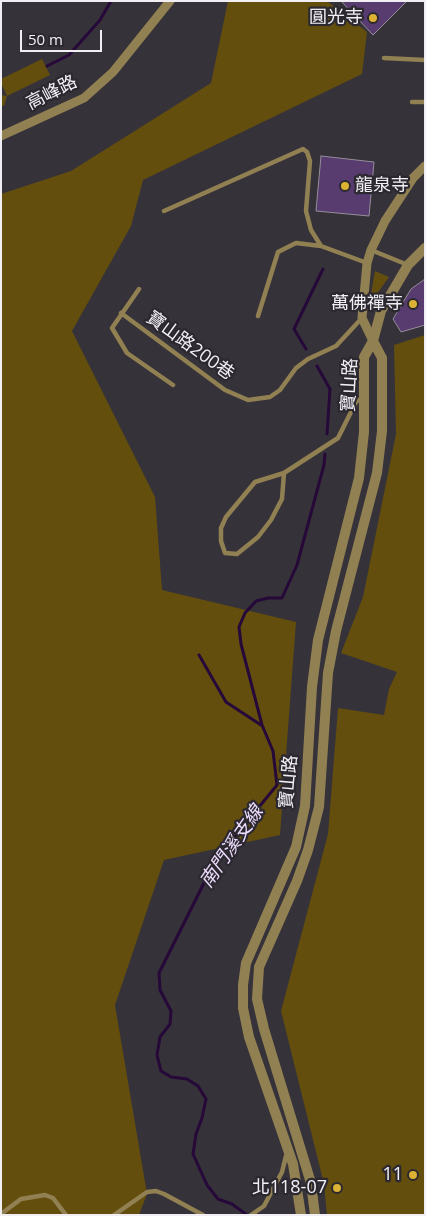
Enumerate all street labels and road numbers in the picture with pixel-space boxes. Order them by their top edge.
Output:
street label: 高峰路 [23,71,81,115]
street label: 寶山路200巷 [142,307,238,385]
street label: 寶山路 [338,357,362,413]
street label: 寶山路 [276,754,302,810]

